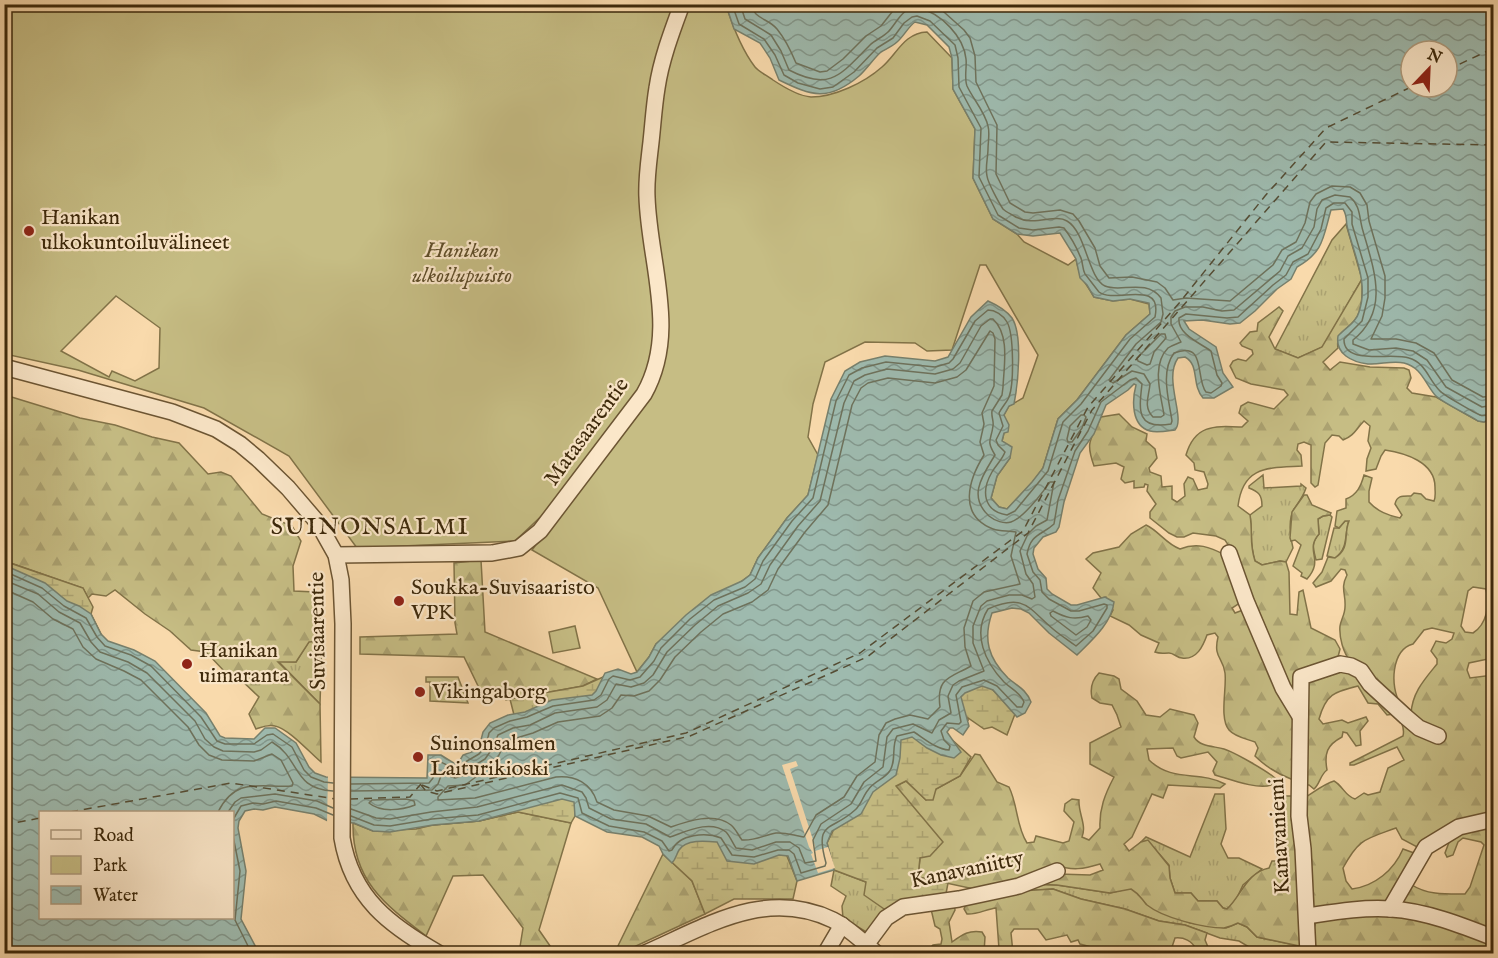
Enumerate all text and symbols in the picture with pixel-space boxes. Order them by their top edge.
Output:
north arrow [1399,39,1459,99]
text: N [1423,45,1445,69]
place label: Hanikan ulkokuntoiluvälineet [41,204,230,257]
marker: Hanikan ulkokuntoiluvälineet [22,224,36,238]
park label: Hanikan ulkoilupuisto [412,237,512,290]
street label: Matasaarentie [538,372,636,492]
district label: SUINONSALMI [271,512,469,543]
street label: Suvisaarentie [303,572,333,690]
place label: Soukka-Suvisaaristo VPK [410,574,595,627]
marker: Soukka-Suvisaaristo VPK [392,594,406,608]
place label: Hanikan uimaranta [199,637,290,690]
marker: Hanikan uimaranta [180,657,194,671]
place label: Vikingaborg [431,678,548,706]
marker: Vikingaborg [413,685,427,699]
place label: Suinonsalmen Laiturikioski [430,730,556,783]
marker: Suinonsalmen Laiturikioski [411,750,425,764]
street label: Kanavaniemi [1263,777,1297,895]
legend [39,811,234,919]
text: Road [93,825,134,848]
street label: Kanavaniitty [908,844,1026,896]
text: Park [93,855,128,878]
text: Water [93,885,138,908]

